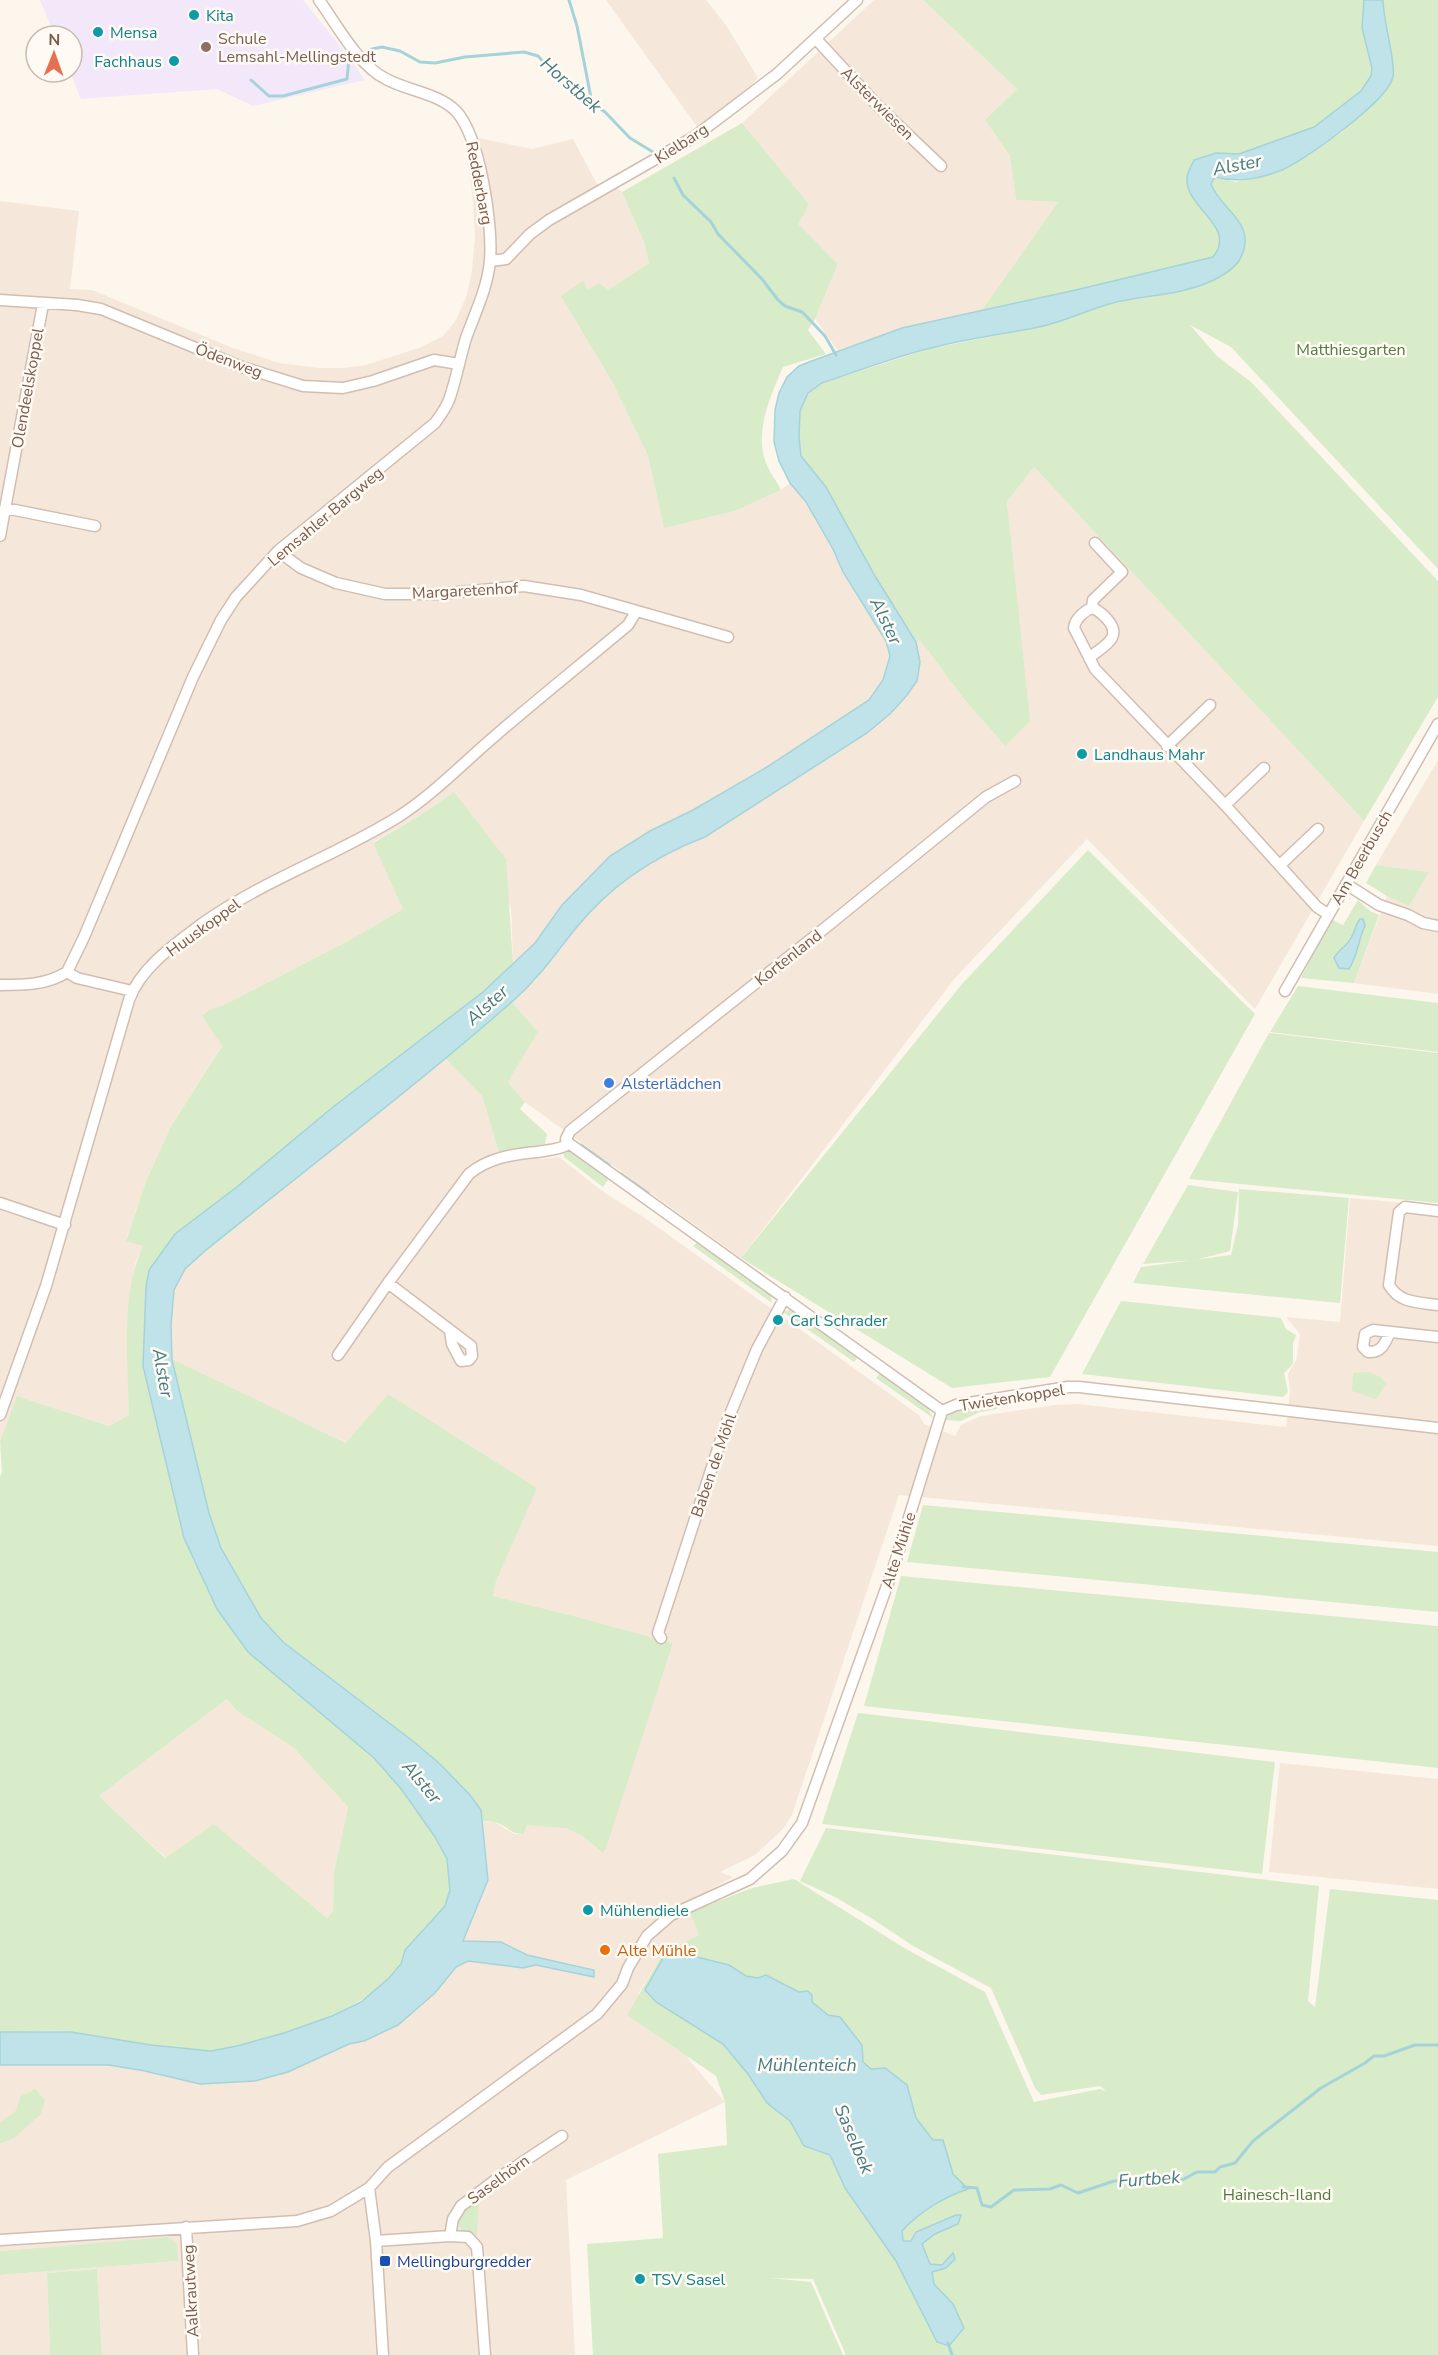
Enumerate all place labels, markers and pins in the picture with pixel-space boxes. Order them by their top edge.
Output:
place label: Kita [206,5,234,27]
marker: Kita [187,8,201,22]
place label: Mensa [110,22,157,44]
marker: Mensa [91,25,105,39]
place label: Schule Lemsahl-Mellingstedt [218,28,376,68]
marker: Schule Lemsahl-Mellingstedt [199,40,213,54]
place label: Fachhaus [94,51,162,73]
marker: Fachhaus [167,54,181,68]
place label: Landhaus Mahr [1094,744,1205,766]
marker: Landhaus Mahr [1075,747,1089,761]
place label: Alsterlädchen [621,1073,721,1095]
marker: Alsterlädchen [602,1076,616,1090]
place label: Carl Schrader [790,1310,888,1332]
marker: Carl Schrader [771,1313,785,1327]
place label: Mühlendiele [600,1900,689,1922]
marker: Mühlendiele [581,1903,595,1917]
place label: Alte Mühle [617,1940,696,1962]
marker: Alte Mühle [598,1943,612,1957]
place label: Mellingburgredder [397,2251,531,2273]
marker: Mellingburgredder [378,2254,392,2268]
place label: TSV Sasel [652,2269,726,2291]
marker: TSV Sasel [633,2272,647,2286]

